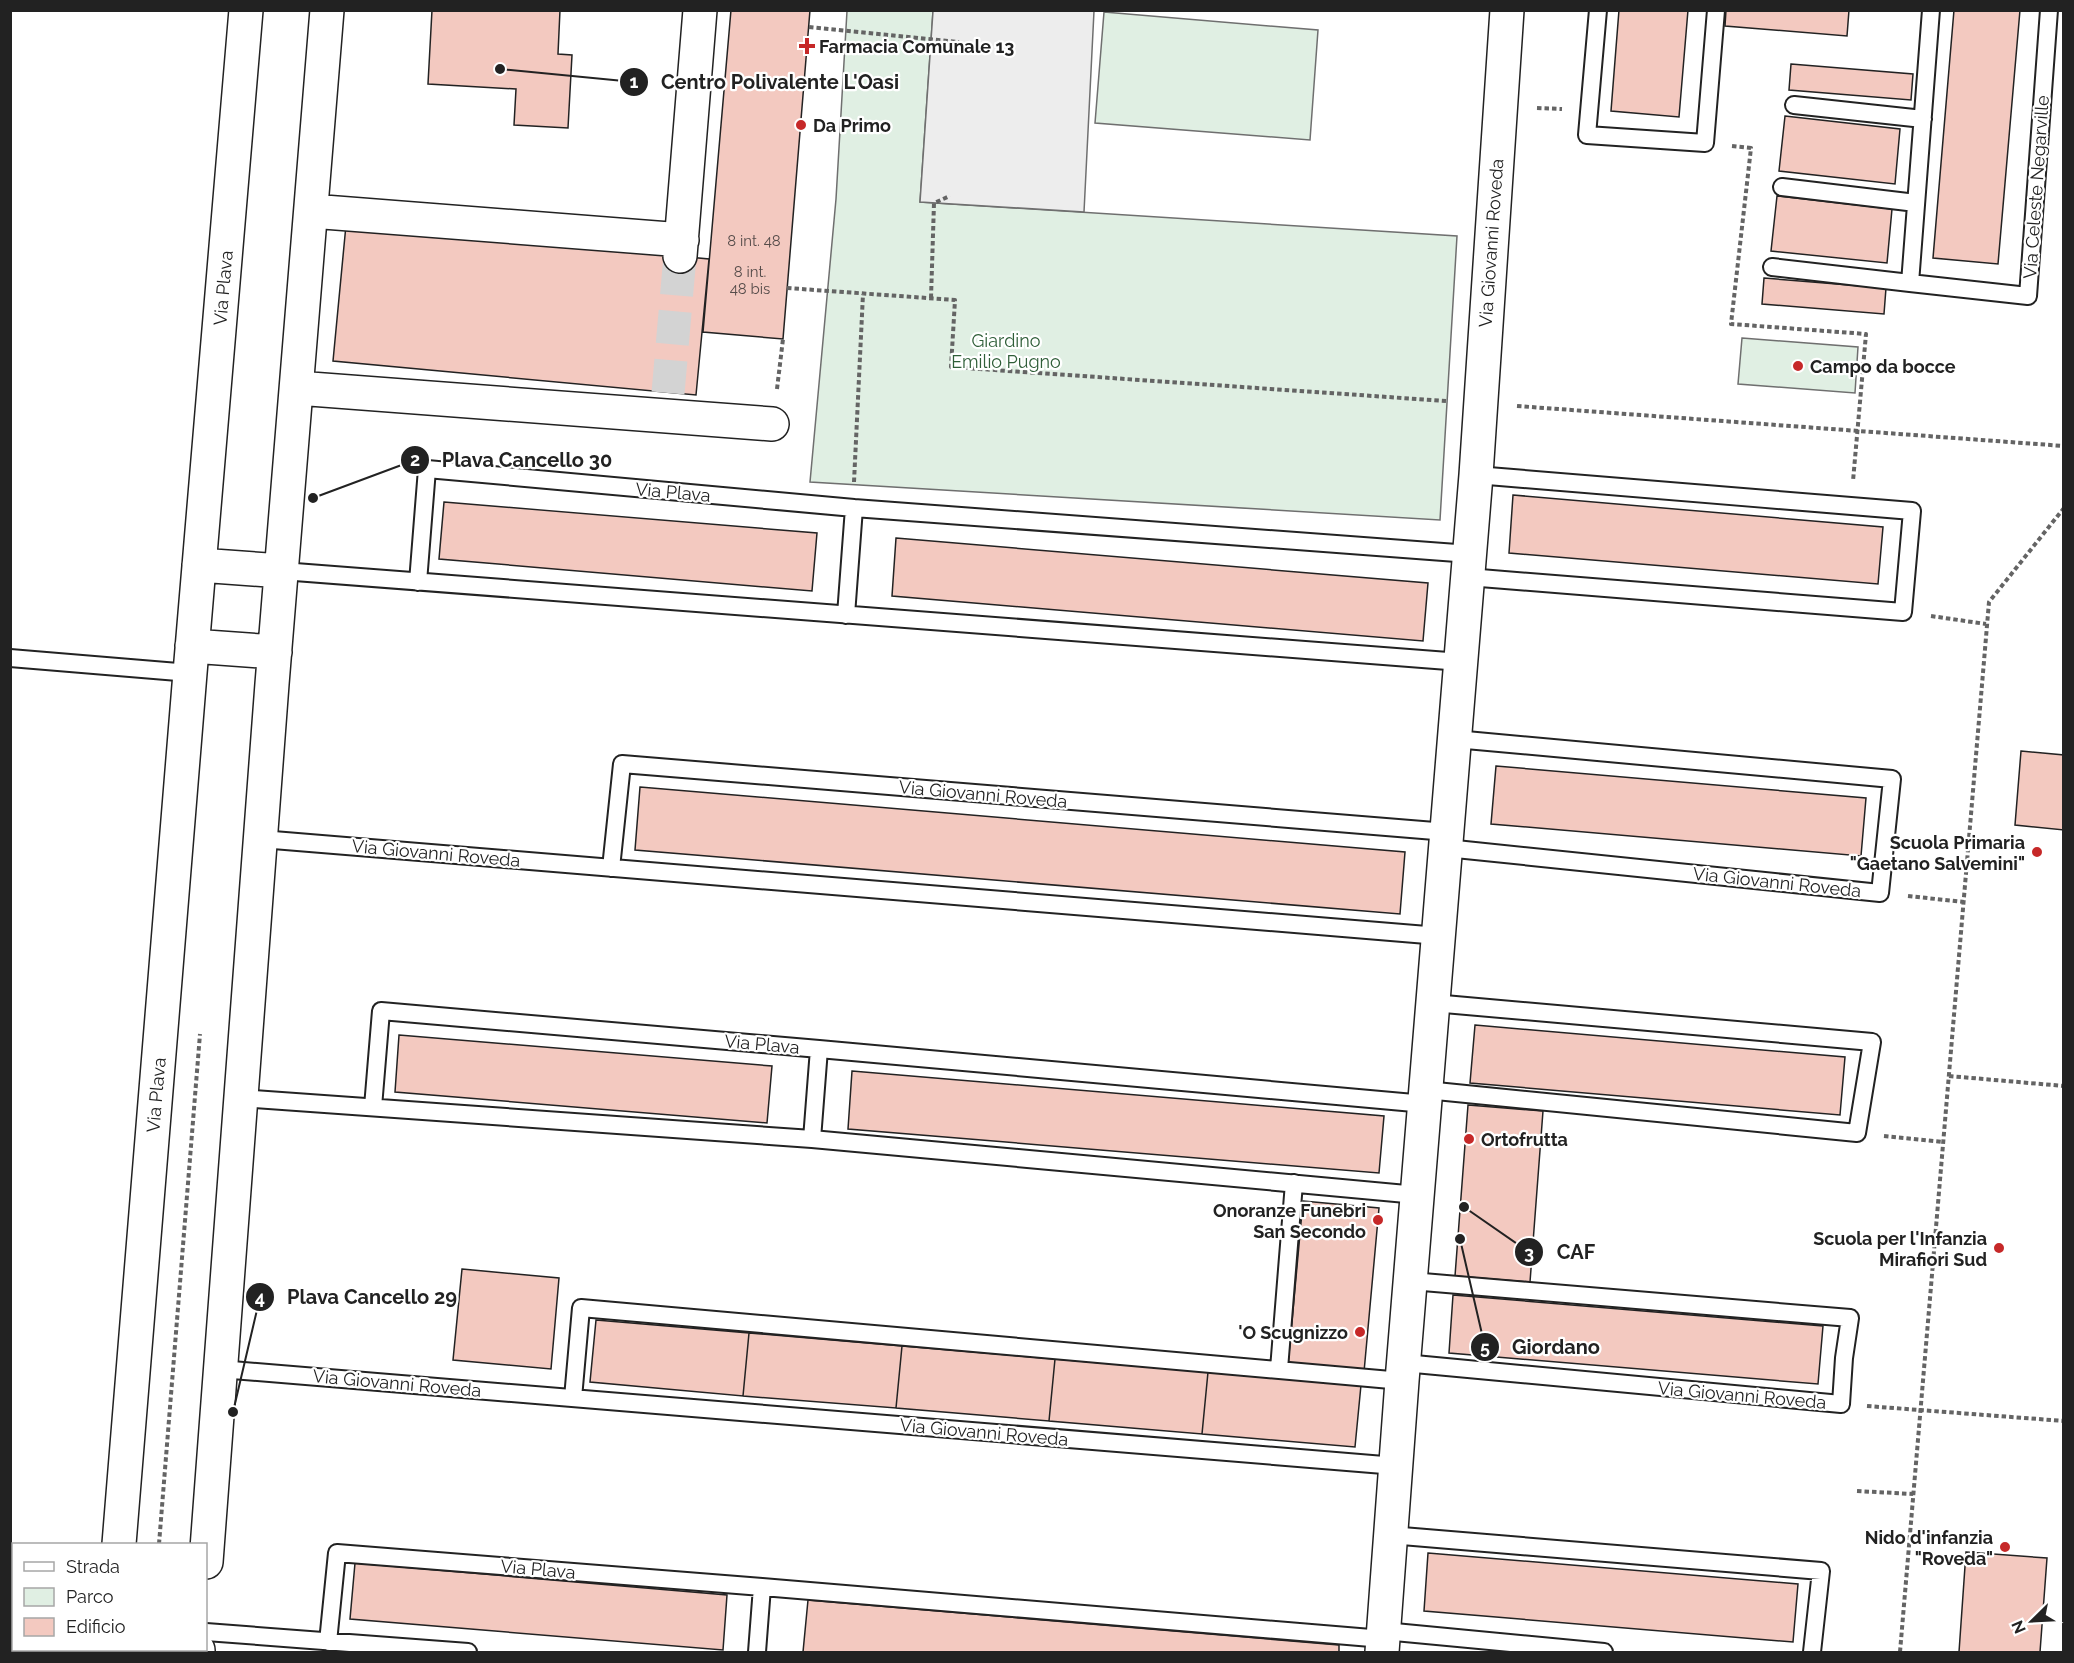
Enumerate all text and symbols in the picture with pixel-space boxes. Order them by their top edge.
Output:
place label: Farmacia Comunale 13 [819,36,1014,57]
marker: Farmacia Comunale 13 [800,39,814,53]
callout: Centro Polivalente L'Oasi [619,63,911,101]
text: Centro Polivalente L'Oasi [661,70,899,94]
text: 1 [630,71,639,92]
street label: Via Celeste Negarville [2019,94,2053,280]
place label: Da Primo [813,115,891,136]
marker: Da Primo [794,118,808,132]
street label: Via Giovanni Roveda [1475,158,1507,328]
house number: 8 int. 48 [727,232,781,250]
street label: Via Plava [209,250,237,326]
house number: 8 int. 48 bis [730,263,770,298]
park label: Giardino Emilio Pugno [951,330,1061,372]
place label: Campo da bocce [1810,356,1956,377]
marker: Campo da bocce [1791,359,1805,373]
callout: Plava Cancello 30 [400,441,624,479]
text: Plava Cancello 30 [442,448,612,472]
text: 2 [410,449,420,470]
street label: Via Plava [635,478,711,506]
street label: Via Giovanni Roveda [898,776,1068,812]
place label: Scuola Primaria "Gaetano Salvemini" [1850,832,2025,874]
street label: Via Giovanni Roveda [351,835,521,871]
marker: Scuola Primaria "Gaetano Salvemini" [2030,845,2044,859]
street label: Via Giovanni Roveda [1692,863,1862,901]
street label: Via Plava [724,1030,800,1058]
street label: Via Plava [142,1057,170,1133]
place label: Ortofrutta [1481,1129,1568,1150]
marker: Ortofrutta [1462,1132,1476,1146]
place label: Onoranze Funebri San Secondo [1213,1200,1366,1242]
marker: Onoranze Funebri San Secondo [1371,1213,1385,1227]
place label: Scuola per l'Infanzia Mirafiori Sud [1813,1228,1987,1270]
callout: CAF [1514,1233,1607,1271]
text: CAF [1557,1240,1596,1264]
marker: Scuola per l'Infanzia Mirafiori Sud [1992,1241,2006,1255]
text: 3 [1524,1242,1534,1263]
callout: Plava Cancello 29 [245,1278,469,1316]
text: Plava Cancello 29 [287,1285,457,1309]
text: 4 [255,1287,265,1308]
place label: 'O Scugnizzo [1238,1322,1348,1343]
marker: 'O Scugnizzo [1353,1325,1367,1339]
callout: Giordano [1470,1328,1612,1366]
text: Giordano [1512,1335,1600,1359]
text: 5 [1480,1337,1490,1358]
street label: Via Giovanni Roveda [312,1365,482,1401]
street label: Via Giovanni Roveda [1657,1377,1827,1413]
street label: Via Giovanni Roveda [899,1414,1069,1450]
place label: Nido d'infanzia "Roveda" [1865,1527,1993,1569]
marker: Nido d'infanzia "Roveda" [1998,1540,2012,1554]
legend [12,1543,207,1651]
street label: Via Plava [500,1555,576,1583]
text: Strada [66,1556,120,1577]
text: Parco [66,1586,114,1607]
north arrow [2002,1591,2062,1651]
text: Edificio [66,1616,126,1637]
text: N [2008,1617,2030,1636]

